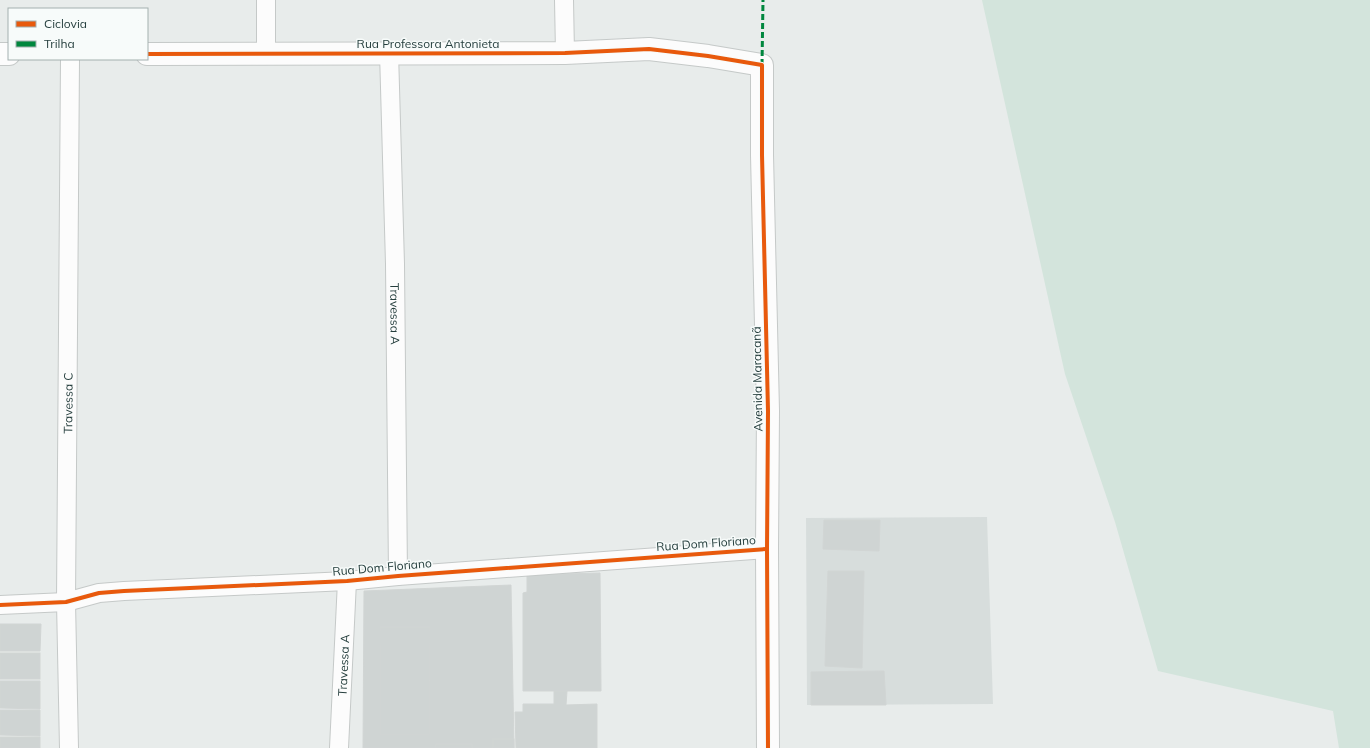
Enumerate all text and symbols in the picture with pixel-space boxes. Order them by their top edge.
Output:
legend [8,8,148,60]
text: Ciclovia [44,16,87,31]
text: Trilha [44,36,75,51]
street label: Rua Professora Antonieta [357,36,499,51]
street label: Travessa A [388,283,403,345]
street label: Avenida Maracanã [749,326,765,432]
street label: Travessa C [60,372,75,434]
street label: Rua Dom Floriano [656,532,756,554]
street label: Rua Dom Floriano [332,555,433,579]
street label: Travessa A [334,634,352,696]

